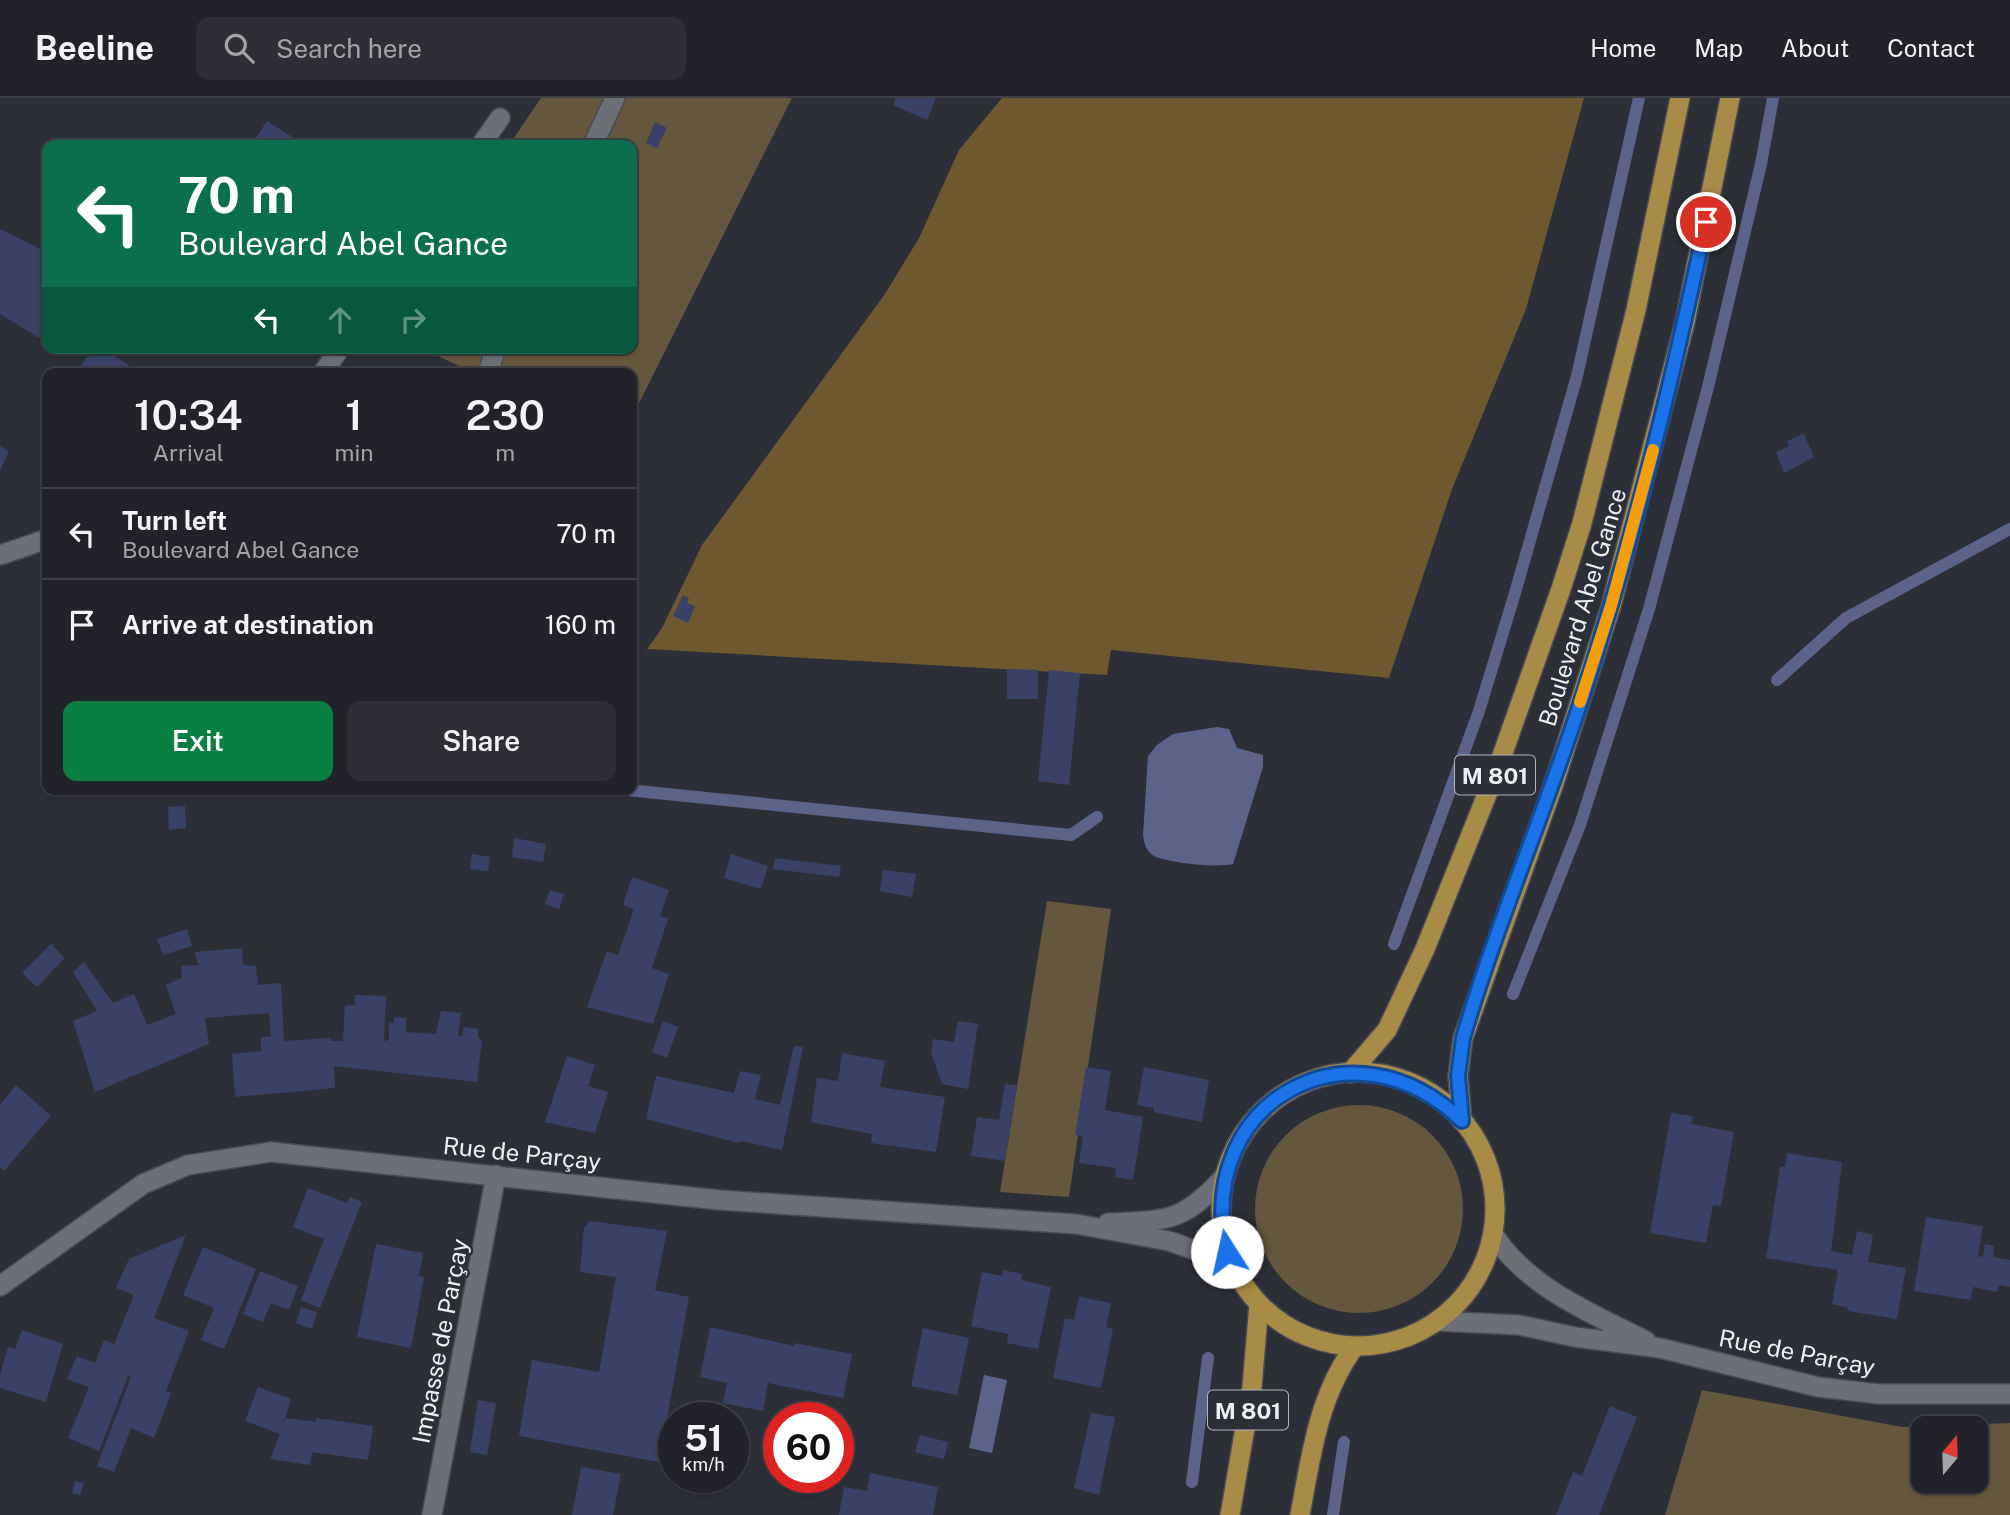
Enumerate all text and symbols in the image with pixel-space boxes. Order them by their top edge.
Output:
search box [196,17,686,80]
text: Beeline [35,29,154,67]
icon: search [220,29,258,67]
text: Search here [276,33,422,64]
text: Home [1590,34,1656,62]
text: Map [1694,34,1743,62]
text: About [1781,34,1849,62]
text: Contact [1887,34,1975,62]
text: 70 m [178,166,295,224]
icon: left [63,168,154,259]
pin [1676,192,1736,252]
icon: arrive [1687,203,1725,241]
text: Boulevard Abel Gance [178,225,508,262]
icon: left [248,301,286,339]
icon: ahead [321,301,359,339]
icon: right [394,301,432,339]
text: 10:34 [134,390,243,439]
text: 1 [345,390,363,439]
text: 230 [466,390,545,439]
text: Arrival [153,439,224,466]
text: min [335,439,374,466]
text: m [495,439,515,466]
street label: Boulevard Abel Gance [1532,485,1632,729]
text: Turn left [122,505,227,536]
icon: left [63,515,101,553]
text: 70 m [556,518,616,549]
text: Boulevard Abel Gance [122,536,359,563]
icon: arrive [63,606,101,644]
text: Arrive at destination [122,609,374,640]
text: 160 m [545,609,616,640]
button: Exit [63,701,333,781]
button: Share [347,701,616,781]
road number: M 801 [1455,755,1535,794]
street label: Rue de Parçay [442,1131,602,1175]
position arrow [1190,1215,1264,1289]
street label: Impasse de Parçay [406,1236,474,1446]
street label: Rue de Parçay [1716,1323,1878,1381]
road number: M 801 [1208,1390,1288,1429]
speed limit sign: 60 [763,1402,854,1493]
north arrow [1911,1416,1988,1493]
map controls [1911,1416,1988,1493]
text: 51 [684,1418,723,1459]
text: km/h [682,1454,725,1475]

